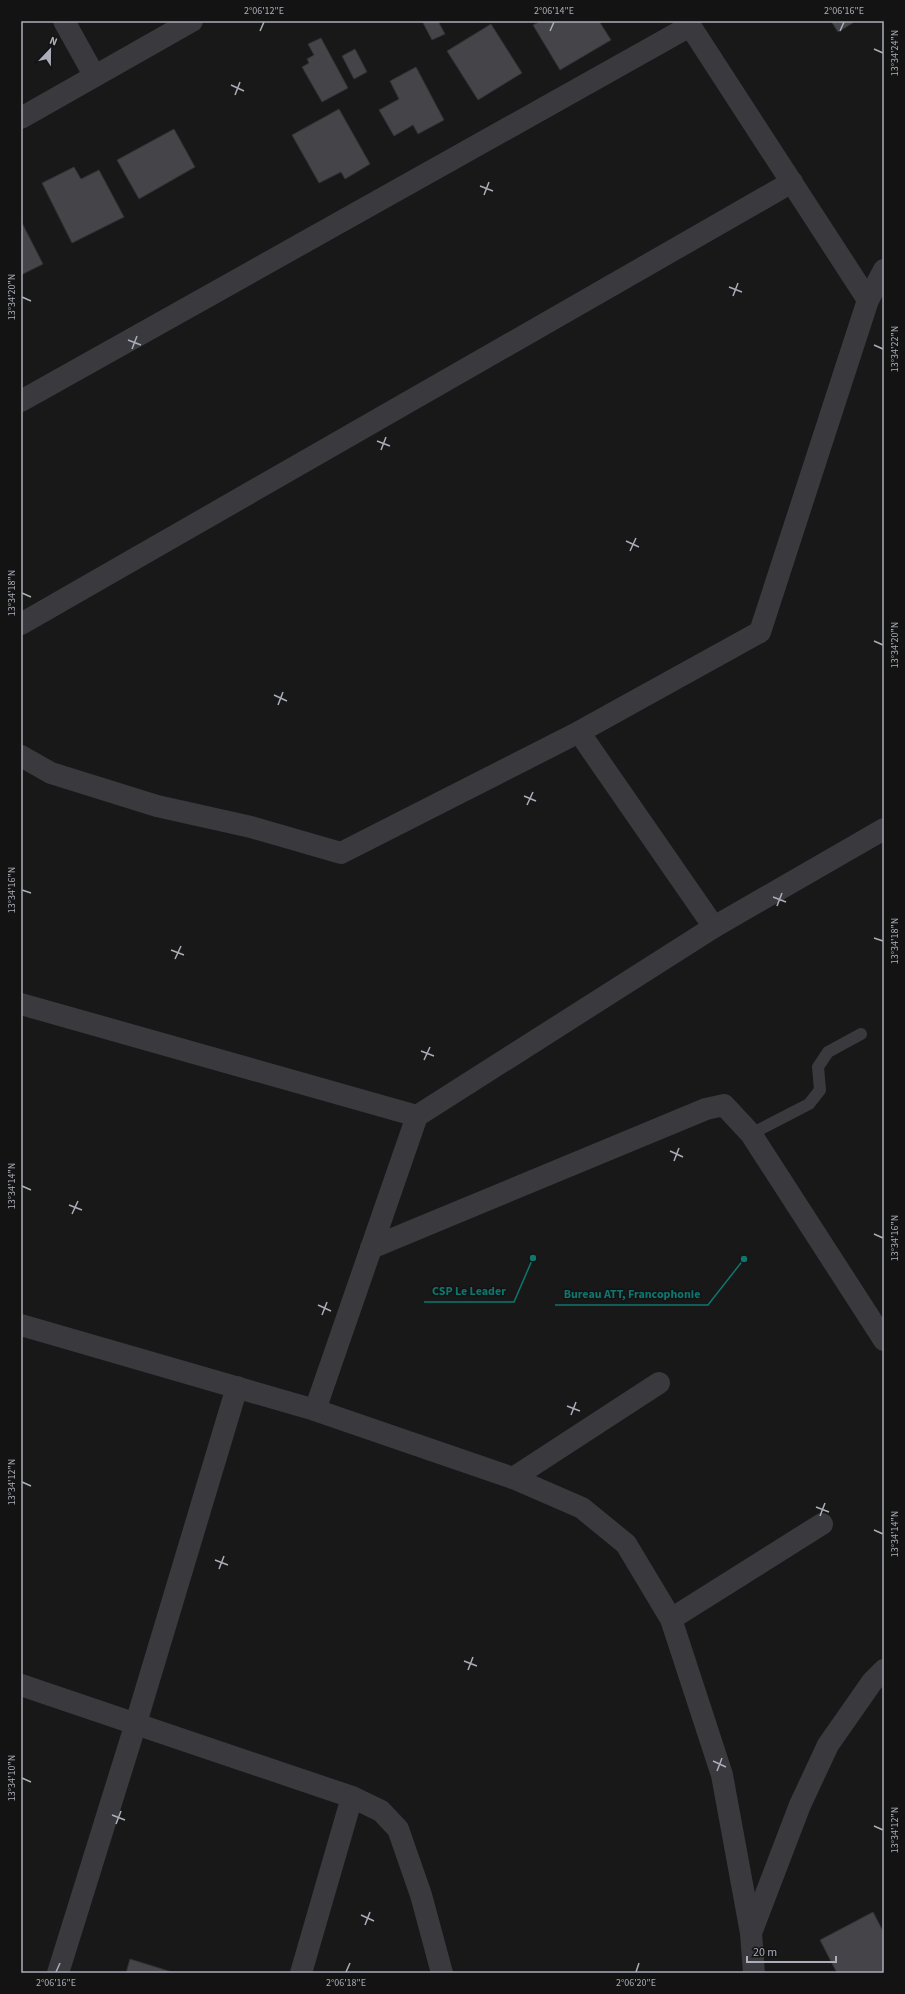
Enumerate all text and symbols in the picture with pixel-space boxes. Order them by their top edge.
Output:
text: 2°06'12"E [244,4,284,18]
text: 2°06'14"E [534,4,574,18]
text: 2°06'16"E [824,4,864,18]
north arrow [30,30,70,70]
text: 13°34'24"N [888,30,902,76]
text: N [47,33,60,50]
text: 13°34'20"N [5,274,19,320]
text: 13°34'22"N [888,326,902,372]
text: 13°34'18"N [5,570,19,616]
text: 13°34'20"N [888,622,902,668]
text: 13°34'16"N [5,867,19,913]
text: 13°34'18"N [888,918,902,964]
text: 13°34'14"N [5,1163,19,1209]
text: 13°34'16"N [888,1215,902,1261]
callout: CSP Le Leader [424,1278,514,1302]
callout: Bureau ATT, Francophonie [555,1281,708,1305]
text: CSP Le Leader [432,1283,506,1300]
text: Bureau ATT, Francophonie [564,1286,700,1303]
text: 13°34'12"N [5,1459,19,1505]
text: 13°34'14"N [888,1511,902,1557]
text: 13°34'10"N [5,1755,19,1801]
text: 13°34'12"N [888,1807,902,1853]
scale bar [747,1938,836,1964]
text: 20 m [753,1944,777,1961]
text: 2°06'16"E [36,1976,76,1990]
text: 2°06'18"E [326,1976,366,1990]
text: 2°06'20"E [616,1976,656,1990]

